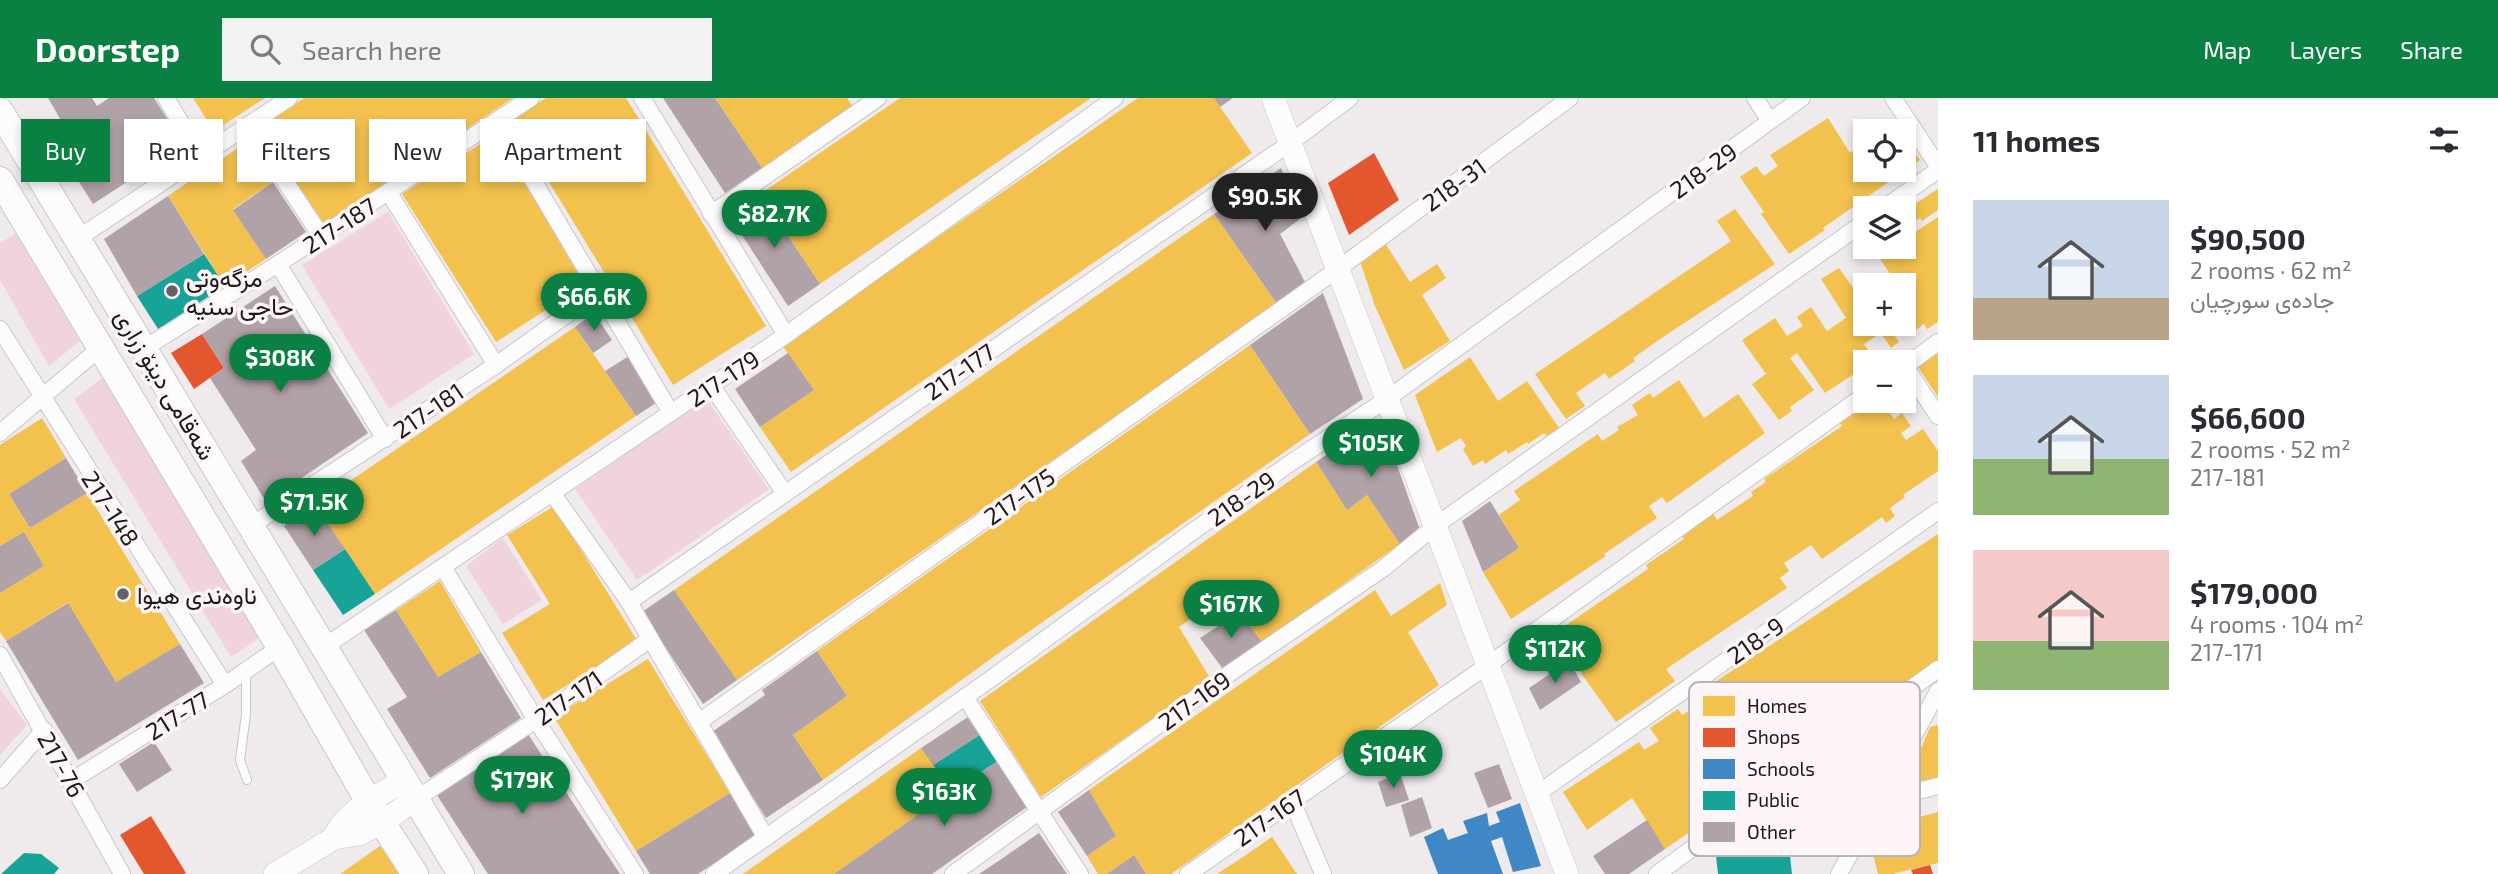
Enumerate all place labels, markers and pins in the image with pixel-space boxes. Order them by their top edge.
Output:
pin: $90.5K [1208,174,1322,233]
pin: $82.7K [717,190,831,250]
place label: مزگەوتی حاجی سنیە [186,263,294,321]
pin: $66.6K [537,274,651,333]
marker: مزگەوتی حاجی سنیە [164,283,180,299]
pin: $308K [231,334,329,394]
pin: $105K [1322,420,1420,479]
pin: $71.5K [257,478,371,538]
place label: ناوەندی هیوا [137,580,257,611]
pin: $167K [1182,580,1280,640]
marker: ناوەندی هیوا [115,586,131,602]
pin: $112K [1506,626,1604,685]
pin: $104K [1344,730,1442,790]
pin: $179K [473,756,571,816]
pin: $163K [895,768,993,828]

